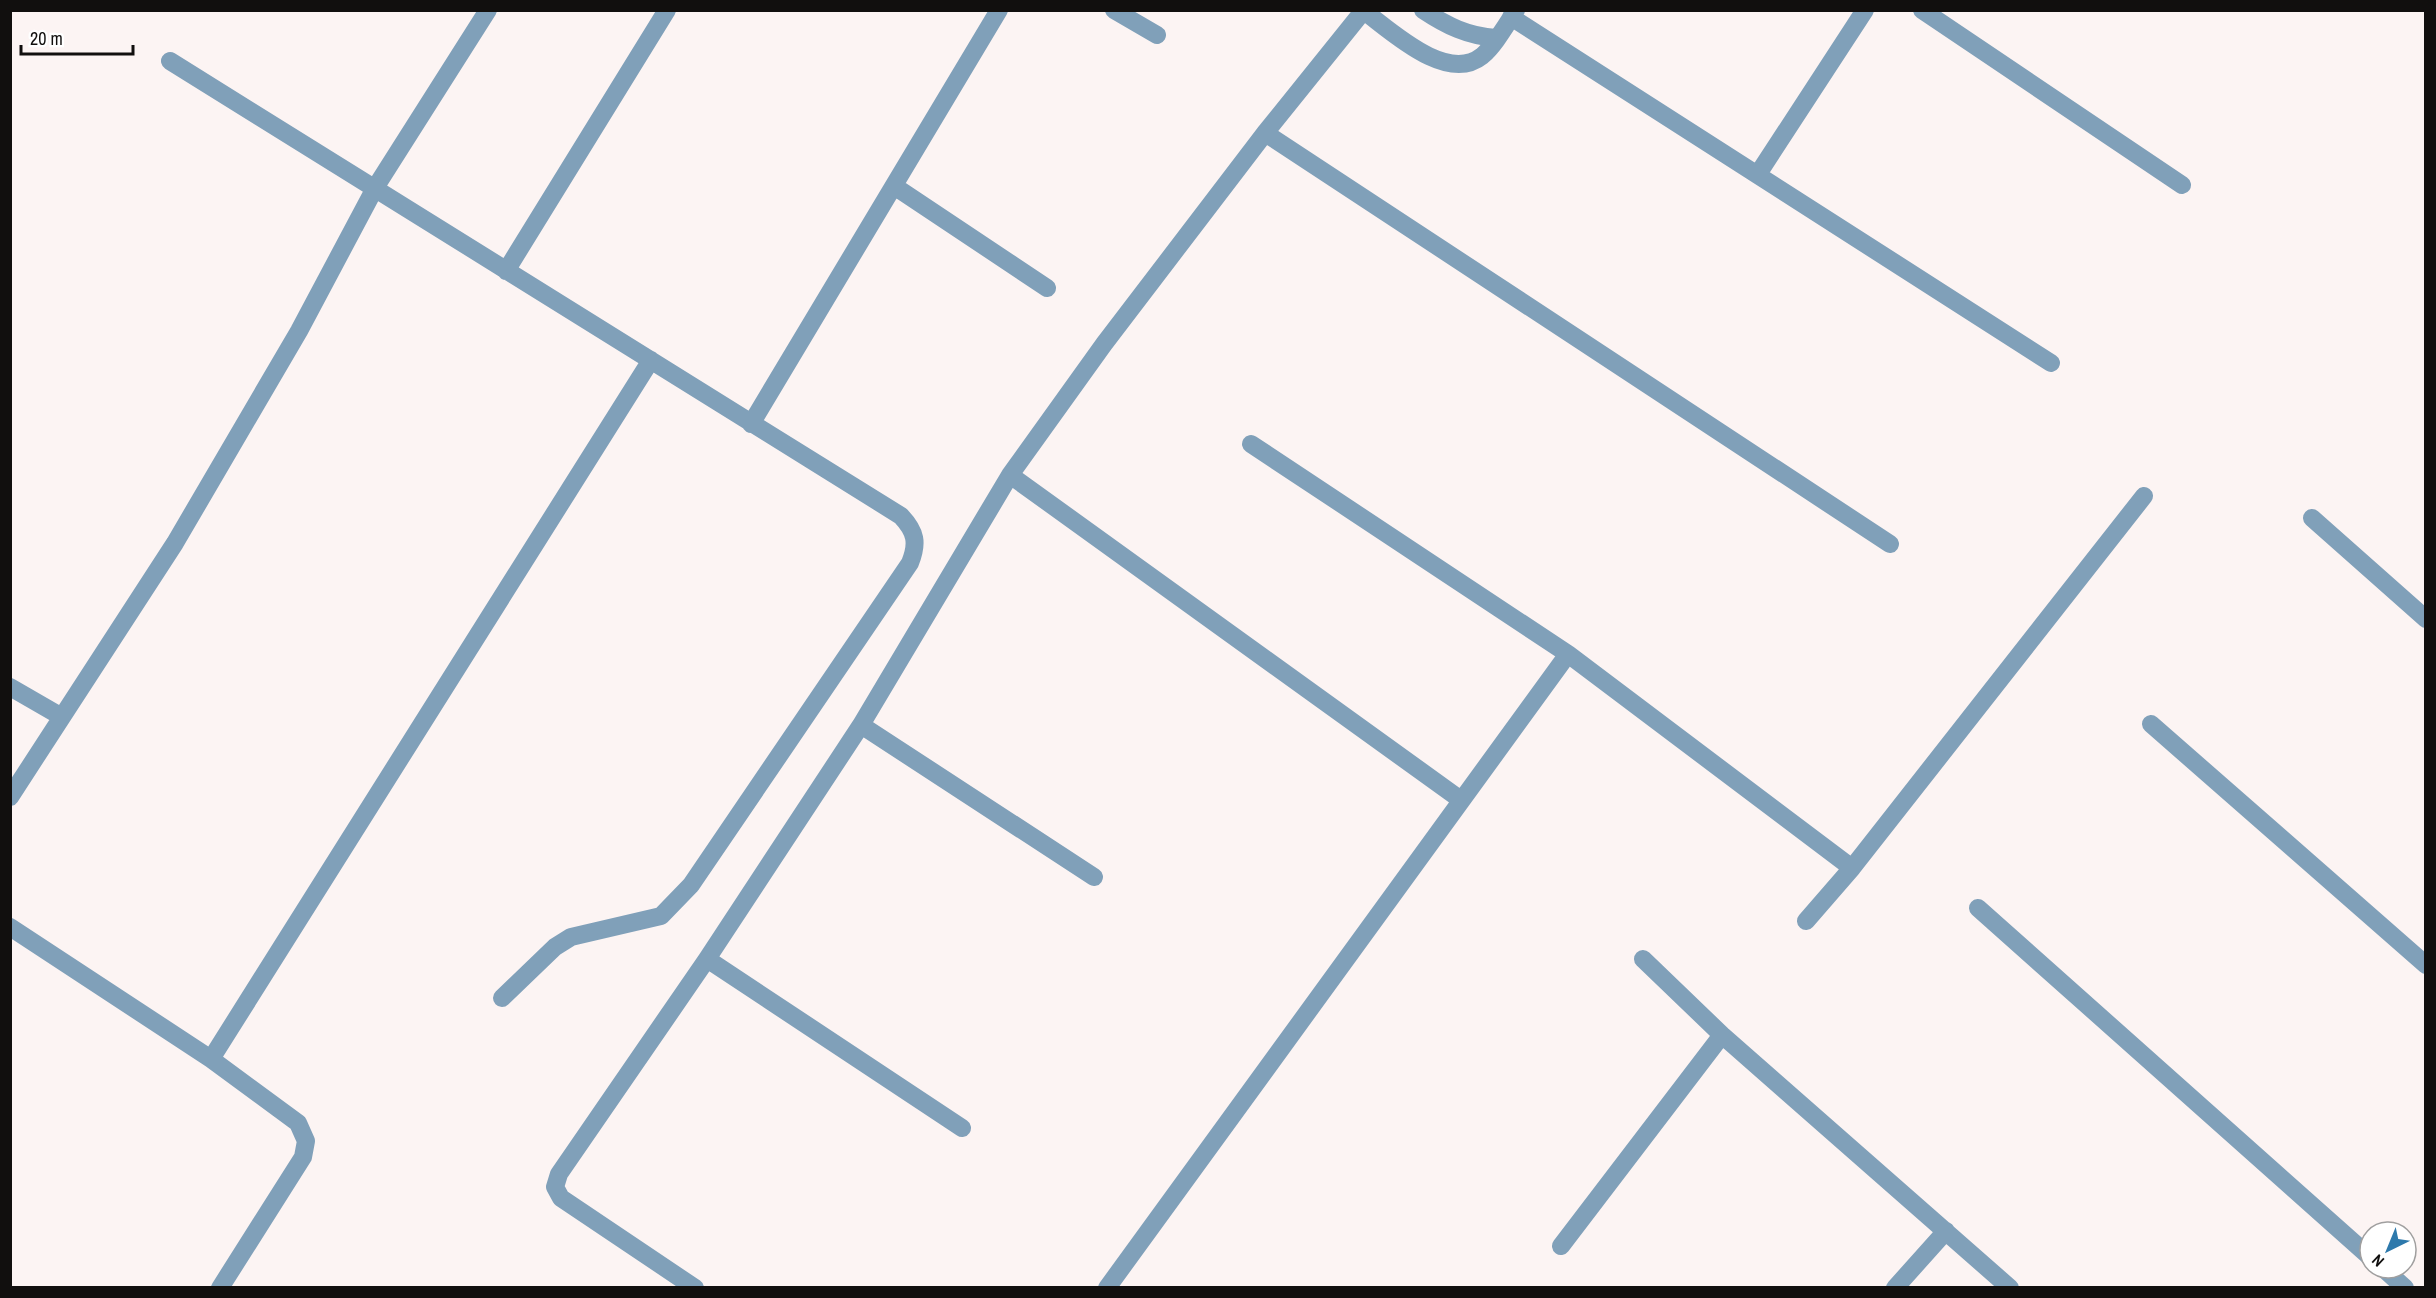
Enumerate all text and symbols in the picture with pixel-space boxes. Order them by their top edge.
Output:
scale bar [21,18,134,56]
text: 20 m [30,26,63,51]
north arrow [2358,1220,2418,1280]
text: N [2367,1250,2389,1272]

